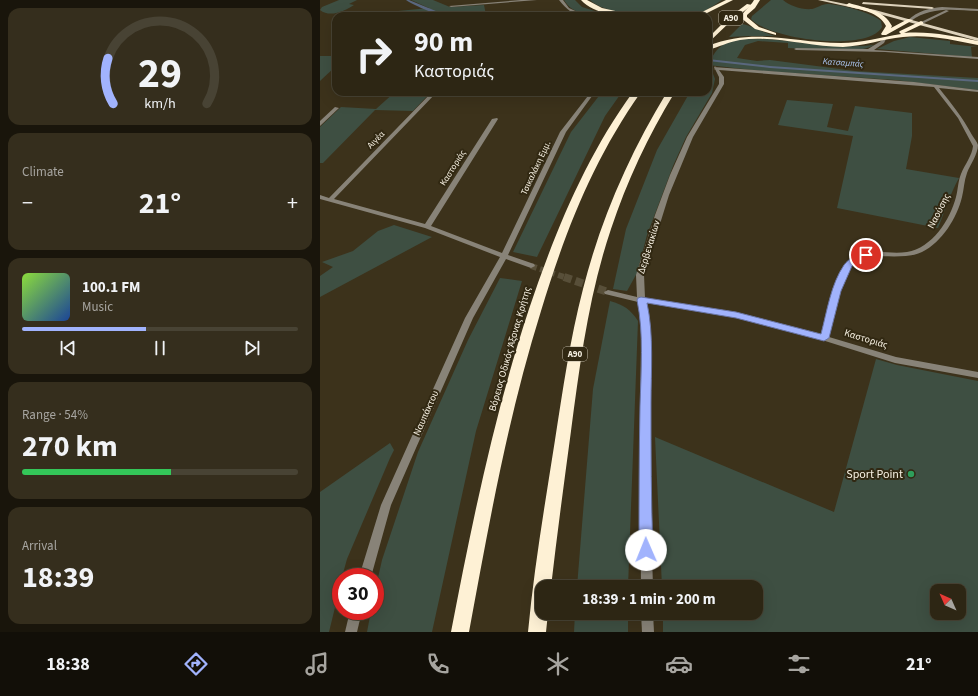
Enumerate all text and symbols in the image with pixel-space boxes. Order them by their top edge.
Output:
road number: Α90 [719,11,743,25]
text: 90 m [414,22,473,62]
icon: right [348,28,400,80]
text: 29 [138,44,182,104]
water label: Κατσαμπάς [822,55,864,71]
text: Καστοριάς [414,59,494,84]
text: km/h [144,93,176,114]
street label: Αιγέα [364,128,388,152]
street label: Τσικαλάκη Εμμ. [518,139,554,197]
street label: Καστοριάς [437,147,469,188]
text: Climate [22,163,64,181]
text: 21° [139,182,181,225]
text: − [22,187,33,219]
text: + [287,187,298,219]
street label: Ναούσης [924,190,954,231]
street label: Δερβενακίων [634,218,664,275]
pin [849,238,883,272]
icon: arrive [855,244,877,266]
text: 100.1 FM [82,277,140,298]
street label: Βόρειος Οδικός Άξονας Κρήτης [485,284,535,413]
text: Music [82,298,113,316]
street label: Καστοριάς [843,326,890,352]
icon: previous [57,337,79,359]
icon: pause [149,337,171,359]
icon: next [241,337,263,359]
road number: Α90 [563,347,587,361]
street label: Ναυπάκτου [410,388,442,438]
text: Range · 54% [22,406,88,424]
text: 270 km [22,425,118,468]
place label: Sport Point [846,466,903,483]
marker: Sport Point [906,469,916,479]
position arrow [625,529,667,571]
text: Arrival [22,537,57,555]
text: 18:39 [22,556,94,599]
speed limit sign: 30 [332,568,384,620]
north arrow [930,584,966,620]
map controls [930,584,966,620]
text: 18:39 · 1 min · 200 m [582,589,716,610]
icon: directions [182,650,210,678]
icon: music [303,650,331,678]
icon: phone [424,650,452,678]
icon: climate [544,650,572,678]
icon: car [665,650,693,678]
icon: filters [785,650,813,678]
text: 18:38 [46,652,90,677]
text: 21° [906,652,932,677]

